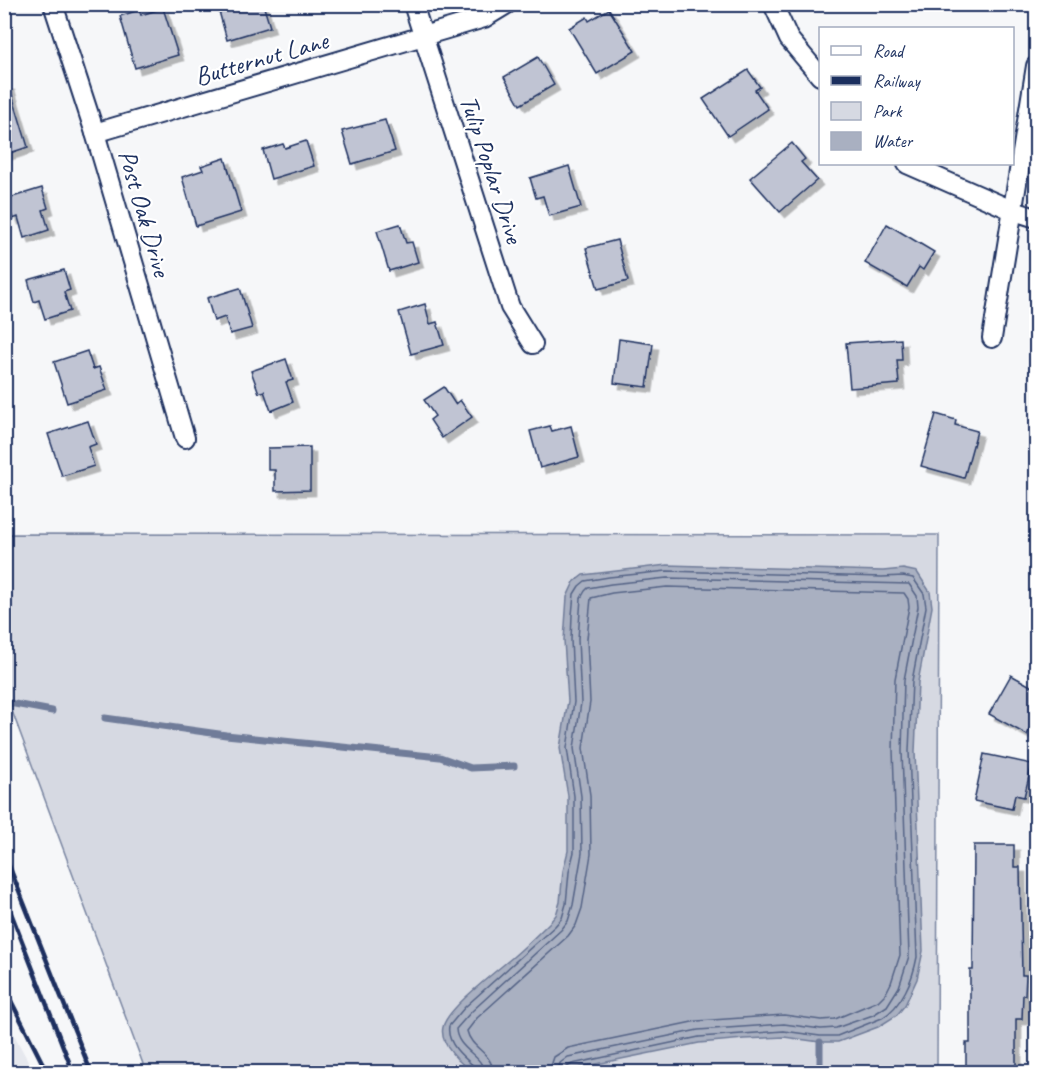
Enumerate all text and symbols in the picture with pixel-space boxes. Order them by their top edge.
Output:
street label: Butternut Lane [191,23,333,93]
legend [819,27,1014,165]
text: Road [873,40,906,62]
text: Railway [873,70,921,92]
street label: Tulip Poplar Drive [452,91,531,249]
text: Park [873,100,903,122]
text: Water [873,130,914,152]
street label: Post Oak Drive [111,146,179,283]

